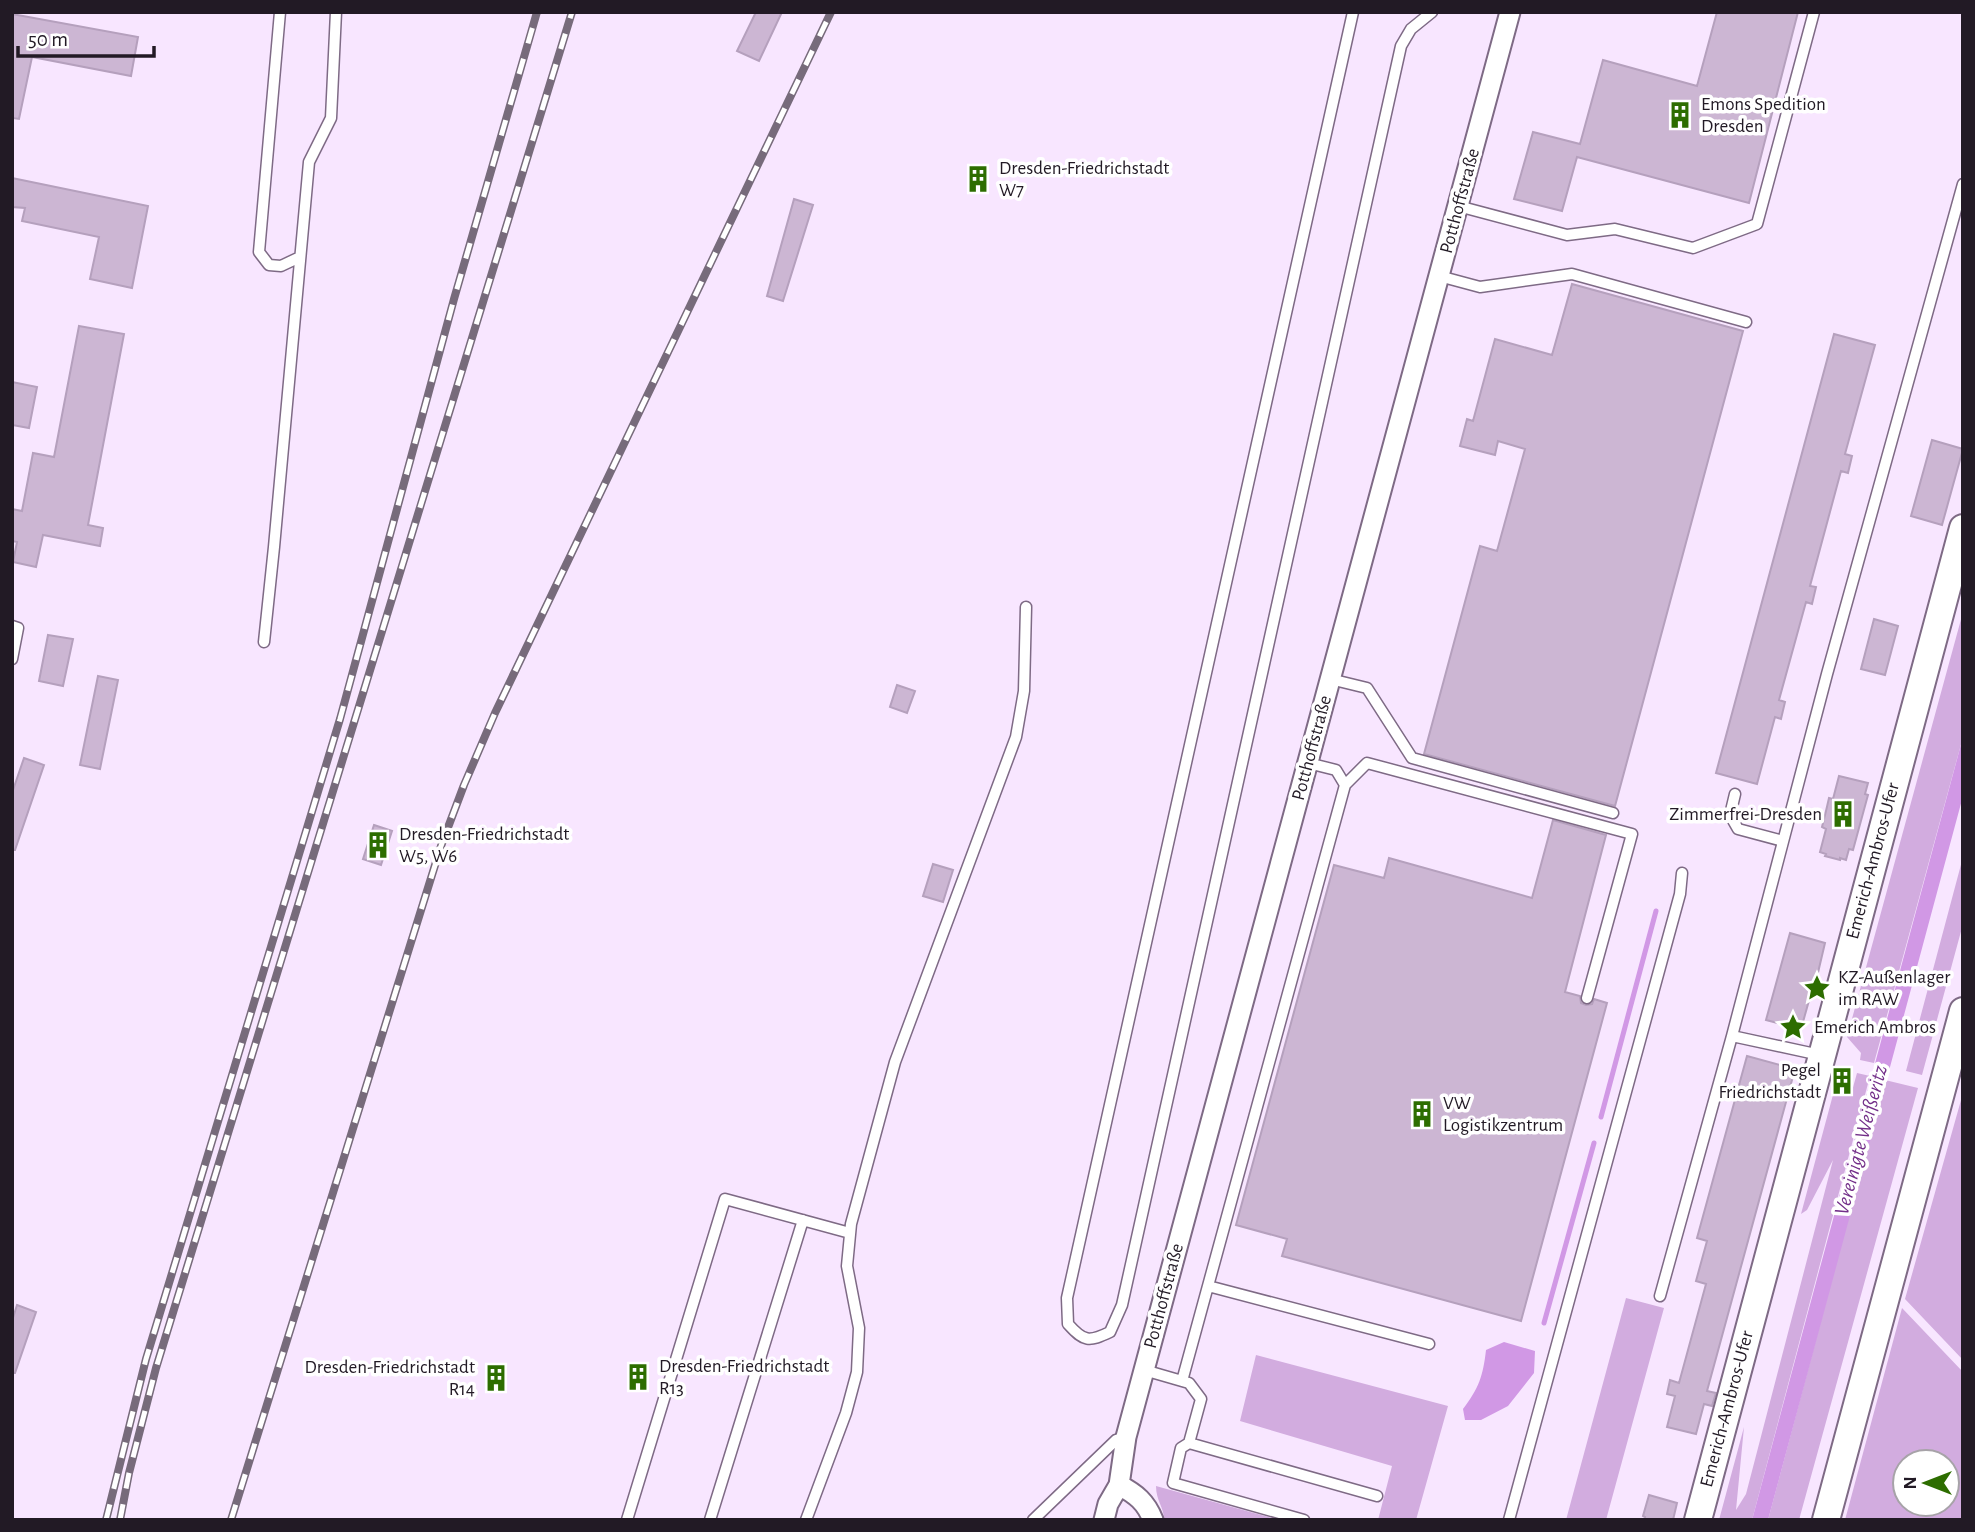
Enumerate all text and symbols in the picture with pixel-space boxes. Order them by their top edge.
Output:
scale bar [18,14,154,58]
text: 50 m [28,29,68,50]
place label: Emons Spedition Dresden [1701,95,1826,136]
building icon: Emons Spedition Dresden [1665,100,1695,130]
street label: Potthoffstraße [1437,146,1483,256]
place label: Dresden-Friedrichstadt W7 [999,159,1169,200]
building icon: Dresden-Friedrichstadt W7 [963,164,993,194]
street label: Potthoffstraße [1289,693,1335,803]
street label: Emerich-Ambros-Ufer [1843,781,1903,941]
building icon: Zimmerfrei-Dresden [1828,799,1858,829]
place label: Zimmerfrei-Dresden [1669,805,1822,824]
place label: Dresden-Friedrichstadt W5, W6 [399,825,569,866]
building icon: Dresden-Friedrichstadt W5, W6 [363,830,393,860]
place label: KZ-Außenlager im RAW [1838,968,1950,1009]
place icon: KZ-Außenlager im RAW [1802,973,1832,1003]
place icon: Emerich Ambros [1778,1012,1808,1042]
place label: Emerich Ambros [1814,1018,1936,1037]
place label: Pegel Friedrichstadt [1718,1061,1821,1102]
water label: Vereinigte Weißeritz [1831,1062,1891,1217]
building icon: Pegel Friedrichstadt [1827,1066,1857,1096]
place label: VW Logistikzentrum [1443,1094,1563,1135]
building icon: VW Logistikzentrum [1407,1099,1437,1129]
street label: Potthoffstraße [1141,1241,1187,1351]
street label: Emerich-Ambros-Ufer [1697,1329,1757,1489]
place label: Dresden-Friedrichstadt R13 [659,1357,829,1398]
place label: Dresden-Friedrichstadt R14 [305,1358,475,1399]
building icon: Dresden-Friedrichstadt R13 [623,1362,653,1392]
building icon: Dresden-Friedrichstadt R14 [481,1363,511,1393]
north arrow [1891,1448,1961,1518]
text: N [1901,1476,1920,1490]

